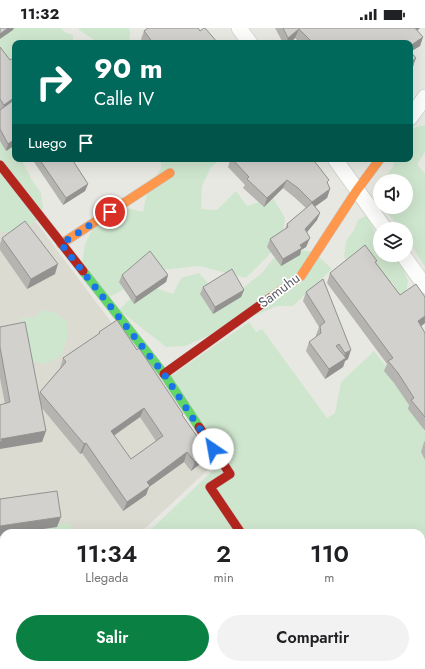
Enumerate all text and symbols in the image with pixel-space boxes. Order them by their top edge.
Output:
text: 11:32 [20,3,59,25]
text: 90 m [94,48,163,89]
icon: right [28,56,80,108]
text: Calle IV [94,86,154,112]
text: Luego [28,132,67,154]
icon: arrive [75,132,97,154]
map controls [373,174,413,262]
button: sound [373,174,413,214]
pin [93,195,127,229]
icon: arrive [99,201,121,223]
button: layers [373,222,413,262]
street label: Samuhu [254,268,304,312]
position arrow [192,428,234,470]
text: 11:34 [76,536,137,571]
text: 2 [216,536,231,571]
text: 110 [310,536,349,571]
text: Llegada [85,568,128,587]
text: min [213,568,234,587]
text: m [324,568,334,587]
button: Salir [16,615,209,661]
button: Compartir [217,615,409,661]

